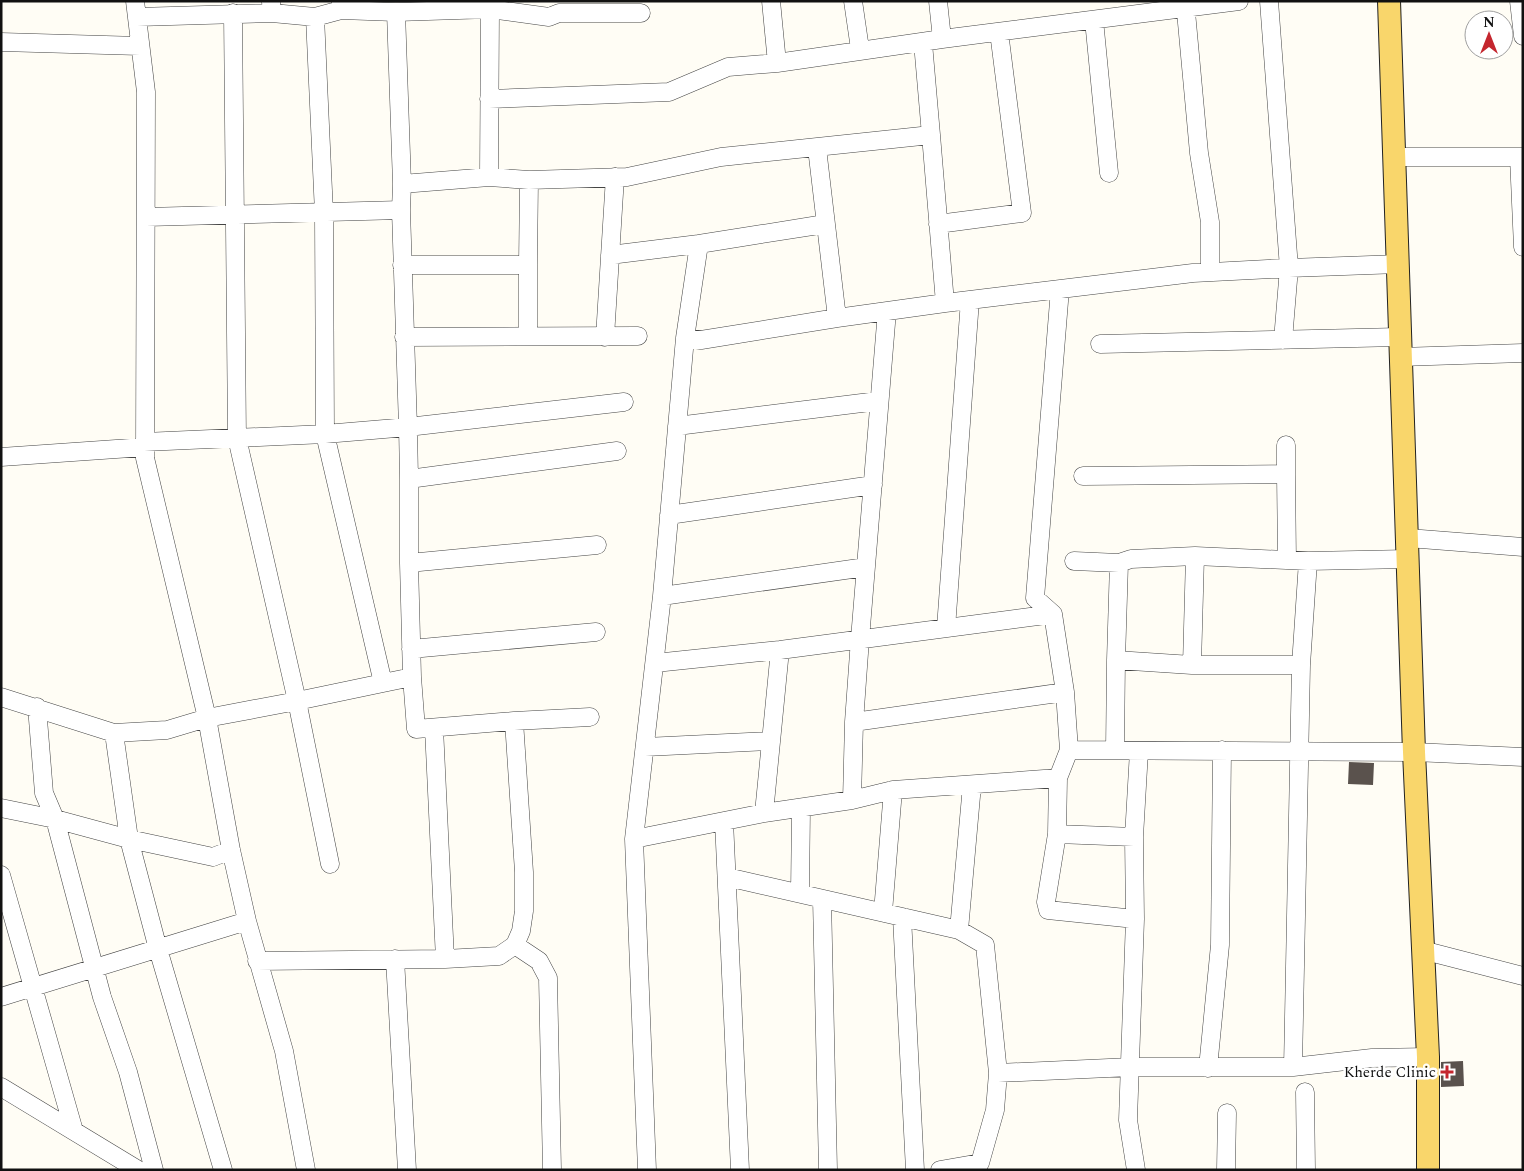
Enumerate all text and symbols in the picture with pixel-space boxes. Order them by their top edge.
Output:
north arrow [1464,10,1514,60]
text: N [1483,12,1495,33]
place label: Kherde Clinic [1344,1061,1436,1084]
marker: Kherde Clinic [1440,1065,1454,1079]

